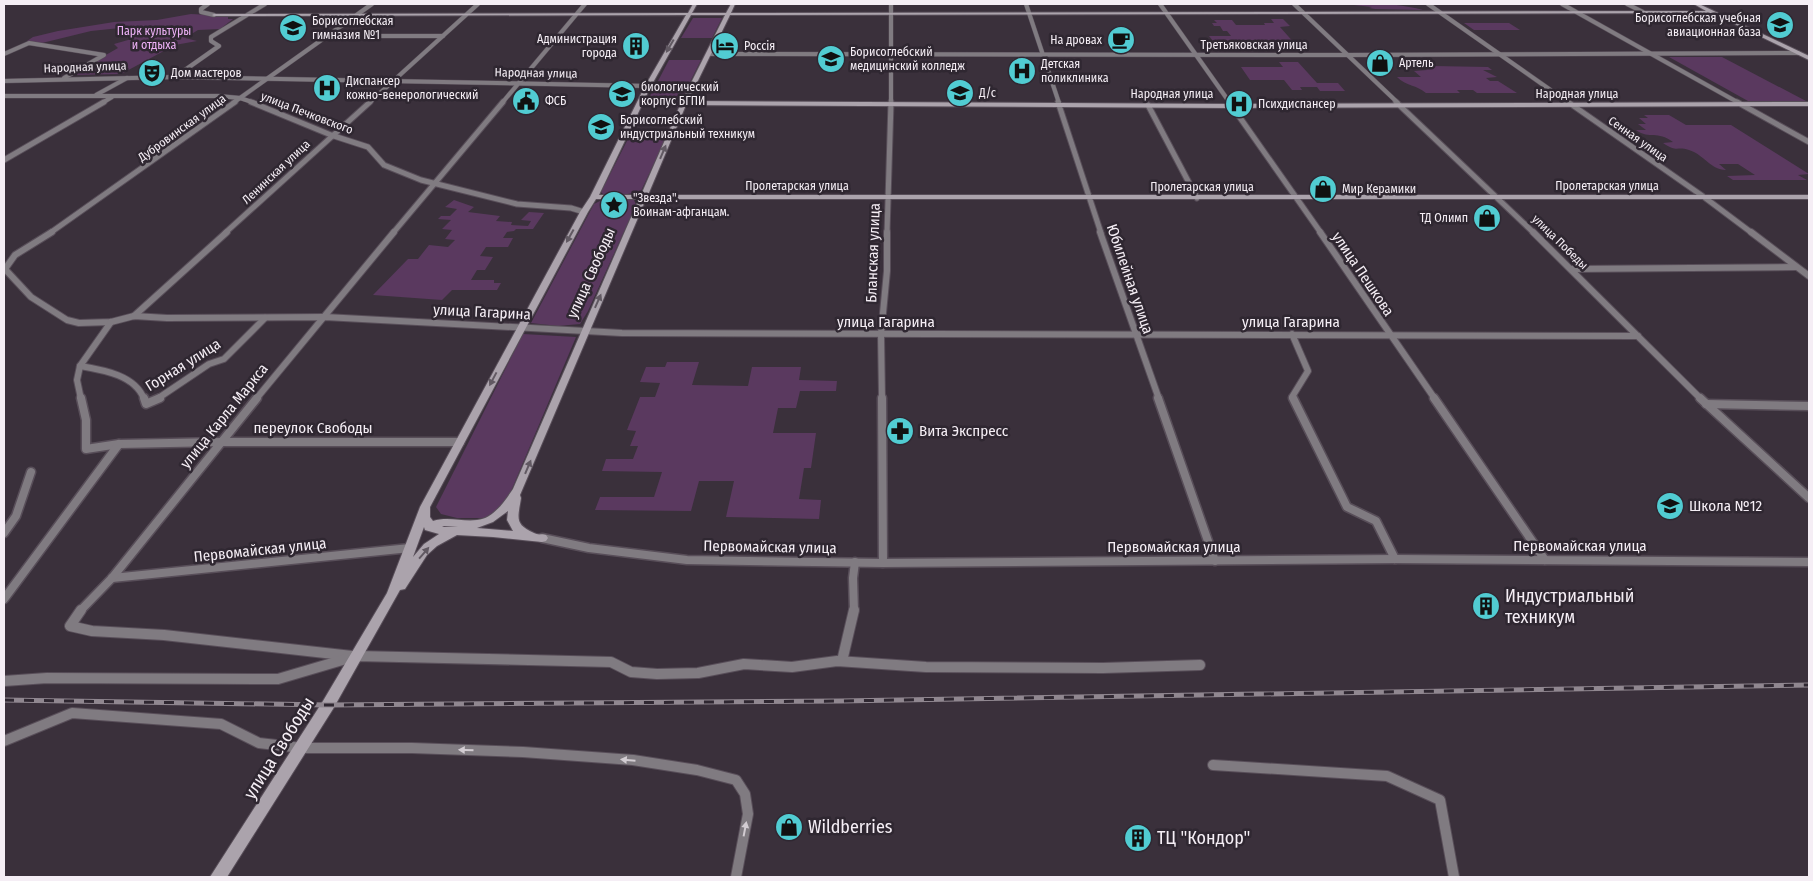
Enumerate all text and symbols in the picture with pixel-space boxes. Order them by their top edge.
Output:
school or university icon: Борисоглебская учебная авиационная база [1765,10,1795,40]
place label: Борисоглебская учебная авиационная база [1635,11,1761,39]
school or university icon: Борисоглебская гимназия №1 [278,13,308,43]
place label: Борисоглебская гимназия №1 [312,14,393,42]
park label: Парк культуры и отдыха [117,24,191,52]
cafe icon: На дровах [1106,25,1136,55]
building icon: Администрация города [621,31,651,61]
hotel icon: Россiя [710,31,740,61]
place label: Администрация города [537,32,617,60]
place label: На дровах [1050,33,1103,47]
street label: Третьяковская улица [1200,38,1308,52]
one-way arrow [665,39,674,52]
place label: Россiя [744,39,775,53]
school or university icon: Борисоглебский медицинский колледж [816,44,846,74]
place label: Борисоглебский медицинский колледж [850,45,965,73]
shop icon: Артель [1365,48,1395,78]
hospital icon: Детская поликлиника [1007,56,1037,86]
place label: Артель [1399,56,1434,70]
place label: Детская поликлиника [1040,57,1109,85]
theatre icon: Дом мастеров [137,58,167,88]
street label: Народная улица [43,59,127,75]
street label: Народная улица [494,65,578,81]
place label: Дом мастеров [170,66,242,80]
hospital icon: Диспансер кожно-венерологический [312,73,342,103]
place label: Диспансер кожно-венерологический [345,74,478,102]
school or university icon: Д/с [945,78,975,108]
school or university icon: биологический корпус БГПИ [607,79,637,109]
place label: биологический корпус БГПИ [641,80,719,108]
public building icon: ФСБ [511,86,541,116]
place label: Д/с [978,86,996,100]
street label: Народная улица [1131,87,1214,101]
street label: Народная улица [1536,87,1619,101]
street label: улица Печковского [259,89,355,137]
hospital icon: Психдиспансер [1224,89,1254,119]
street label: Дубровинская улица [135,91,229,165]
place label: ФСБ [545,94,566,108]
place label: Психдиспансер [1258,97,1336,111]
school or university icon: Борисоглебский индустриальный техникум [586,112,616,142]
place label: Борисоглебский индустриальный техникум [620,113,755,141]
street label: Сенная улица [1606,113,1670,165]
street label: Ленинская улица [239,137,313,207]
one-way arrow [659,145,667,159]
shop icon: Мир Керамики [1308,174,1338,204]
street label: Пролетарская улица [745,179,849,193]
street label: Пролетарская улица [1555,179,1659,193]
street label: Пролетарская улица [1150,180,1254,194]
place label: Мир Керамики [1342,182,1416,196]
place icon: "Звезда". Воинам-афганцам. [599,190,629,220]
place label: "Звезда". Воинам-афганцам. [633,191,730,219]
street label: Бланская улица [862,203,884,303]
shop icon: ТД Олимп [1472,203,1502,233]
place label: ТД Олимп [1420,211,1468,225]
street label: улица Победы [1529,212,1591,272]
street label: Юбилейная улица [1103,222,1157,336]
street label: улица Свободы [563,225,619,321]
street label: улица Пешкова [1328,228,1398,320]
one-way arrow [566,229,575,243]
one-way arrow [594,294,602,308]
street label: улица Гагарина [433,300,531,324]
street label: улица Гагарина [837,313,935,331]
street label: улица Гагарина [1242,313,1340,331]
street label: Горная улица [142,335,224,395]
street label: улица Карла Маркса [176,360,272,472]
one-way arrow [489,372,497,386]
pharmacy icon: Вита Экспресс [885,416,915,446]
street label: переулок Свободы [253,419,373,437]
place label: Вита Экспресс [919,422,1009,440]
one-way arrow [524,459,532,474]
school or university icon: Школа №12 [1655,491,1685,521]
place label: Школа №12 [1689,497,1763,515]
street label: Первомайская улица [193,534,327,566]
street label: Первомайская улица [703,537,837,557]
street label: Первомайская улица [1513,537,1647,555]
street label: Первомайская улица [1107,538,1241,556]
one-way arrow [418,547,430,559]
place label: Индустриальный техникум [1505,585,1634,628]
building icon: Индустриальный техникум [1471,591,1501,621]
street label: улица Свободы [239,693,319,803]
one-way arrow [458,746,474,754]
one-way arrow [620,755,636,763]
shop icon: Wildberries [774,812,804,842]
place label: Wildberries [808,816,893,838]
one-way arrow [741,822,749,837]
building icon: ТЦ "Кондор" [1123,823,1153,853]
place label: ТЦ "Кондор" [1157,827,1250,849]

